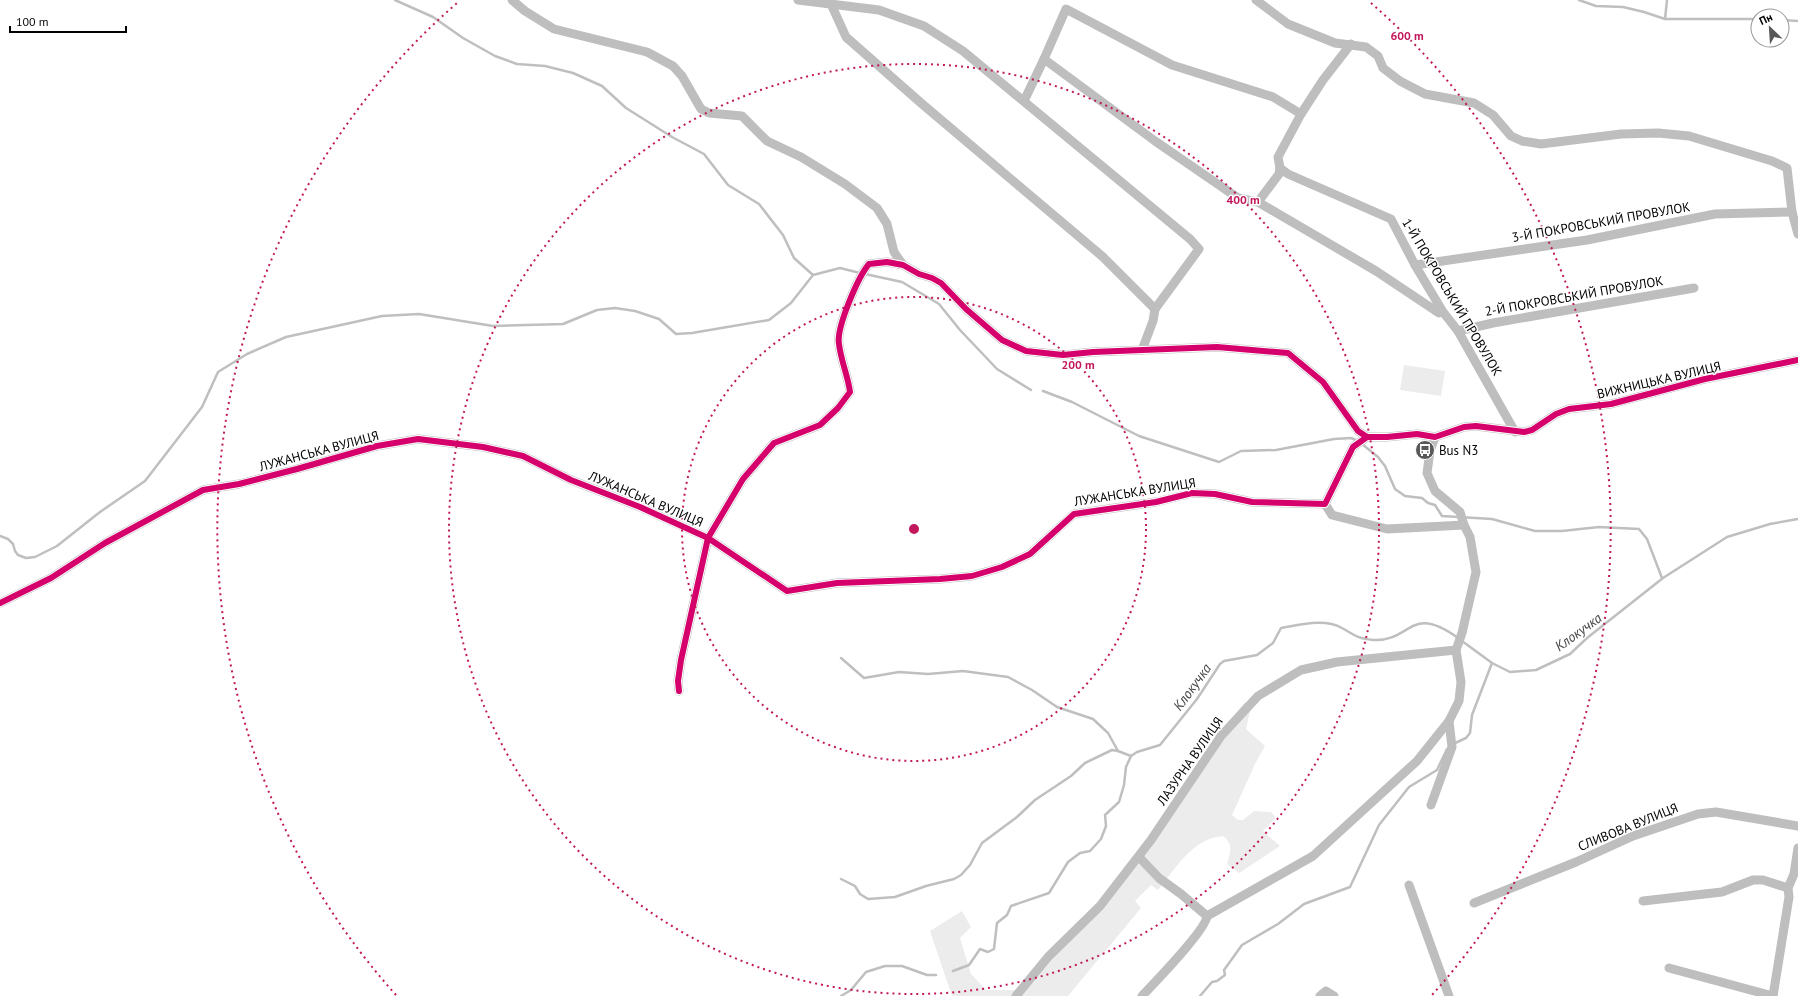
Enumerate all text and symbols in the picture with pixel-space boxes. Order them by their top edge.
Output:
scale bar [10,8,126,34]
north arrow [1750,8,1790,48]
text: Пн [1757,10,1775,28]
text: 100 m [16,14,49,29]
text: 600 m [1390,28,1424,43]
text: 400 m [1226,192,1260,207]
street label: 3-Й ПОКРОВСЬКИЙ ПРОВУЛОК [1511,198,1691,246]
street label: 1-Й ПОКРОВСЬКИЙ ПРОВУЛОК [1398,215,1506,379]
street label: 2-Й ПОКРОВСЬКИЙ ПРОВУЛОК [1484,272,1664,320]
text: 200 m [1061,357,1095,372]
street label: ВИЖНИЦЬКА ВУЛИЦЯ [1595,357,1723,403]
street label: ЛУЖАНСЬКА ВУЛИЦЯ [256,427,381,475]
bus stop icon: Bus N3 [1414,439,1436,461]
place label: Bus N3 [1439,442,1478,459]
street label: ЛУЖАНСЬКА ВУЛИЦЯ [585,467,706,531]
street label: ЛУЖАНСЬКА ВУЛИЦЯ [1072,474,1197,510]
centre of rings [907,522,921,536]
water label: Клокучка [1551,609,1605,655]
water label: Клокучка [1169,660,1215,714]
street label: ЛАЗУРНА ВУЛИЦЯ [1153,713,1227,809]
street label: СЛИВОВА ВУЛИЦЯ [1575,799,1681,855]

